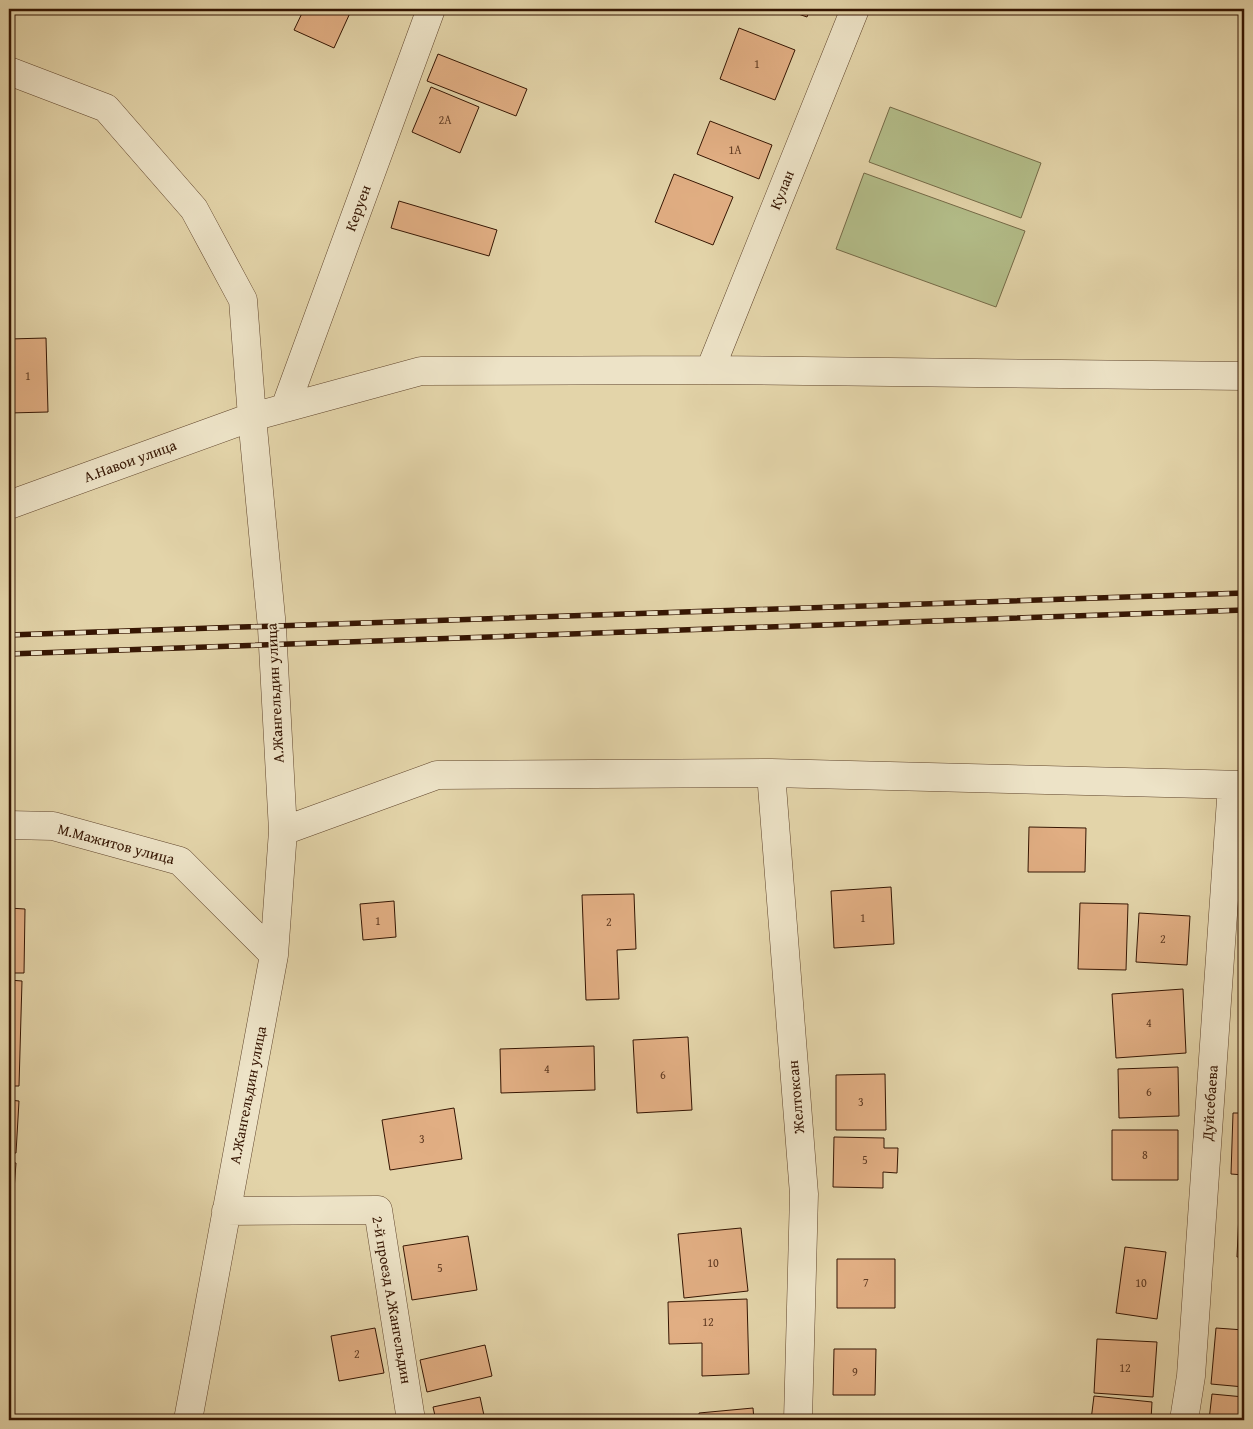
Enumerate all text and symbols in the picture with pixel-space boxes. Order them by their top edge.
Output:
house number: 1 [754,55,760,72]
house number: 2А [438,111,452,128]
house number: 1А [728,141,742,158]
street label: Кулан [764,167,799,213]
street label: Керуен [340,182,376,234]
house number: 1 [25,367,31,384]
street label: А.Навои улица [80,434,180,487]
street label: А.Жангельдин улица [260,622,289,764]
street label: М.Мажитов улица [55,818,178,869]
house number: 1 [860,909,866,926]
house number: 1 [375,912,381,929]
house number: 2 [606,913,612,930]
house number: 2 [1160,930,1166,947]
house number: 4 [1146,1014,1152,1031]
street label: А.Жангельдин улица [224,1023,271,1166]
street label: Желтоксан [782,1059,809,1136]
house number: 4 [544,1060,550,1077]
street label: Дуйсебаева [1196,1063,1223,1143]
house number: 6 [660,1066,666,1083]
house number: 6 [1146,1083,1152,1100]
house number: 3 [858,1093,864,1110]
house number: 3 [419,1130,425,1147]
house number: 8 [1142,1146,1148,1163]
house number: 5 [862,1151,868,1168]
street label: 2-й проезд А.Жангельдин [367,1214,418,1386]
house number: 10 [707,1254,719,1271]
house number: 5 [437,1259,443,1276]
house number: 7 [863,1274,869,1291]
house number: 10 [1135,1274,1147,1291]
house number: 12 [702,1313,714,1330]
house number: 2 [354,1345,360,1362]
house number: 12 [1119,1359,1131,1376]
house number: 9 [852,1363,858,1380]

